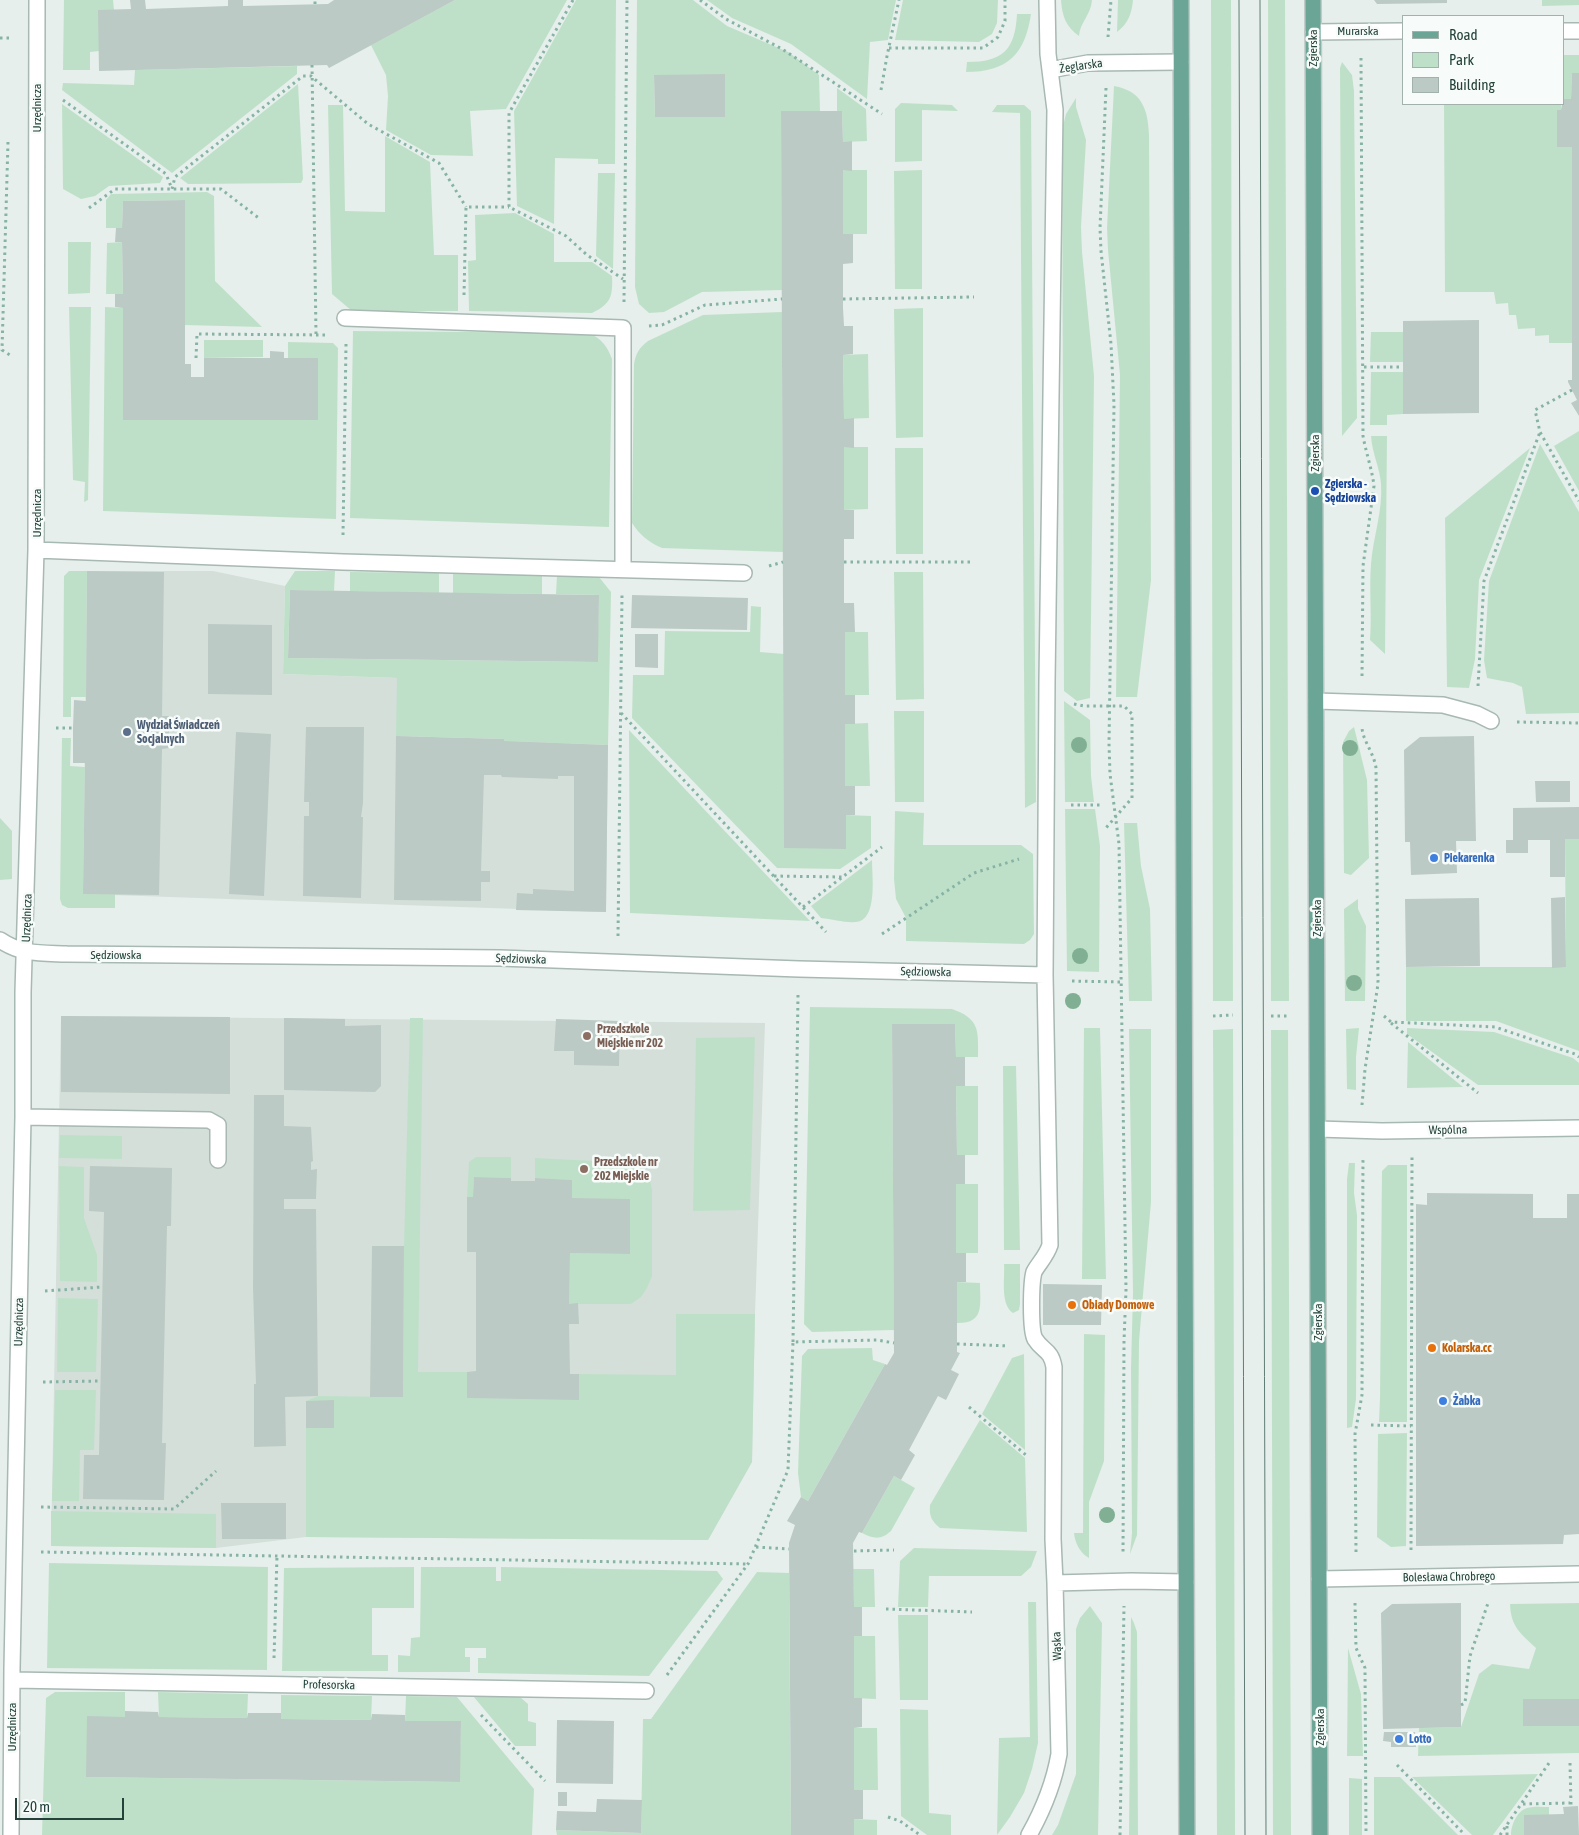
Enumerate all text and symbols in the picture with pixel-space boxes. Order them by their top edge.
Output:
legend [1402,15,1564,105]
street label: Murarska [1337,24,1379,38]
text: Road [1449,26,1478,43]
street label: Zgierska [1306,29,1320,67]
text: Park [1449,51,1474,68]
street label: Żeglarska [1059,56,1103,76]
text: Building [1449,76,1495,93]
street label: Urzędnicza [30,84,44,132]
street label: Zgierska [1308,434,1322,472]
place label: Zgierska - Sędziowska [1325,477,1376,505]
marker: Zgierska - Sędziowska [1309,485,1321,497]
street label: Urzędnicza [30,489,44,537]
place label: Wydział Świadczeń Socjalnych [137,718,220,746]
marker: Wydział Świadczeń Socjalnych [121,726,133,738]
place label: Piekarenka [1444,851,1494,865]
marker: Piekarenka [1428,852,1440,864]
street label: Urzędnicza [19,893,35,943]
street label: Zgierska [1310,899,1324,937]
street label: Sędziowska [91,948,141,962]
street label: Sędziowska [495,951,547,967]
street label: Sędziowska [900,964,952,980]
place label: Przedszkole Miejskie nr 202 [597,1022,663,1050]
marker: Przedszkole Miejskie nr 202 [581,1030,593,1042]
street label: Wspólna [1429,1122,1467,1138]
place label: Przedszkole nr 202 Miejskie [594,1155,657,1183]
marker: Przedszkole nr 202 Miejskie [578,1163,590,1175]
street label: Urzędnicza [11,1297,27,1347]
place label: Obiady Domowe [1082,1298,1154,1312]
marker: Obiady Domowe [1066,1299,1078,1311]
street label: Zgierska [1311,1303,1325,1341]
place label: Kolarska.cc [1442,1341,1492,1355]
marker: Kolarska.cc [1426,1342,1438,1354]
place label: Żabka [1453,1394,1481,1408]
marker: Żabka [1437,1395,1449,1407]
street label: Bolesława Chrobrego [1403,1569,1495,1585]
street label: Wąska [1049,1631,1065,1661]
street label: Profesorska [303,1677,355,1693]
street label: Urzędnicza [5,1703,19,1751]
street label: Zgierska [1313,1708,1327,1746]
place label: Lotto [1409,1732,1432,1746]
marker: Lotto [1393,1733,1405,1745]
scale bar [18,1788,126,1820]
text: 20 m [23,1798,50,1815]

